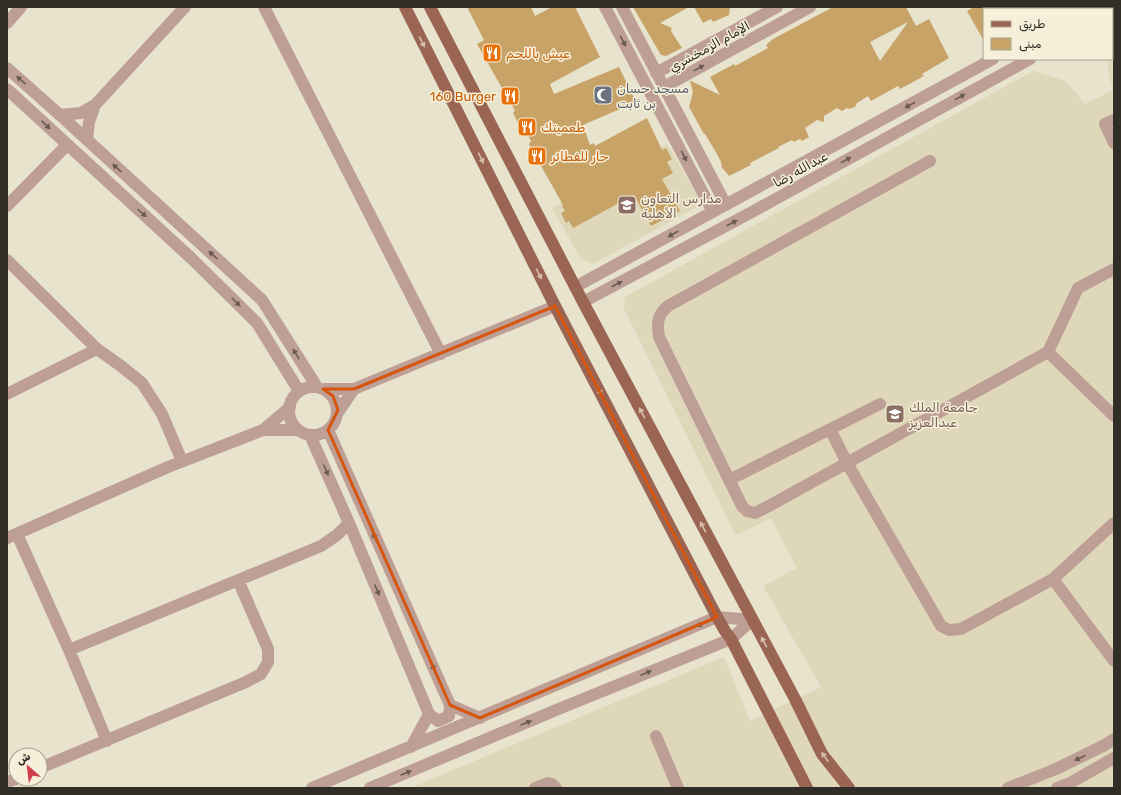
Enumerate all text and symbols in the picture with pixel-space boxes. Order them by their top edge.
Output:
legend [983,8,1113,60]
text: طريق [1019,17,1045,32]
street label: الإمام الزمخشري [666,18,753,77]
one-way arrow [419,36,425,48]
one-way arrow [620,36,626,47]
text: مبنى [1019,37,1042,52]
restaurant icon: عيش باللحم [481,42,503,64]
place label: عيش باللحم [506,46,570,62]
one-way arrow [693,65,704,72]
one-way arrow [16,76,26,85]
place label: مسجد حسان بن ثابت [617,81,689,111]
mosque icon: مسجد حسان بن ثابت [592,84,614,106]
restaurant icon: 160 Burger [499,85,521,107]
place label: 160 Burger [430,89,496,105]
one-way arrow [954,94,966,101]
one-way arrow [904,101,916,108]
restaurant icon: طعميتك [516,116,538,138]
one-way arrow [41,120,51,130]
place label: طعميتك [541,120,585,135]
restaurant icon: حار للفطائر [526,145,548,167]
street label: عبدالله رضا [770,148,830,191]
place label: حار للفطائر [550,149,609,165]
one-way arrow [681,151,687,162]
one-way arrow [477,152,484,164]
one-way arrow [840,157,852,164]
one-way arrow [112,163,122,172]
place label: مدارس التعاون الأهلية [641,191,721,221]
school or university icon: مدارس التعاون الأهلية [616,194,638,216]
one-way arrow [137,208,147,218]
one-way arrow [726,219,738,226]
one-way arrow [667,231,678,237]
one-way arrow [208,251,218,260]
one-way arrow [536,268,542,280]
one-way arrow [612,281,623,287]
one-way arrow [231,297,241,307]
one-way arrow [292,349,300,359]
one-way arrow [595,384,602,395]
place label: جامعة الملك عبدالعزيز [908,400,978,431]
school or university icon: جامعة الملك عبدالعزيز [884,403,906,425]
one-way arrow [639,407,645,419]
one-way arrow [323,465,329,476]
one-way arrow [700,522,706,533]
one-way arrow [372,532,378,543]
one-way arrow [374,584,380,595]
one-way arrow [696,621,708,627]
one-way arrow [761,636,768,648]
one-way arrow [431,664,437,675]
one-way arrow [641,670,653,676]
one-way arrow [521,719,533,725]
north arrow [8,747,48,787]
text: ش [14,750,33,768]
one-way arrow [821,752,829,762]
one-way arrow [1074,755,1086,761]
one-way arrow [401,770,412,776]

